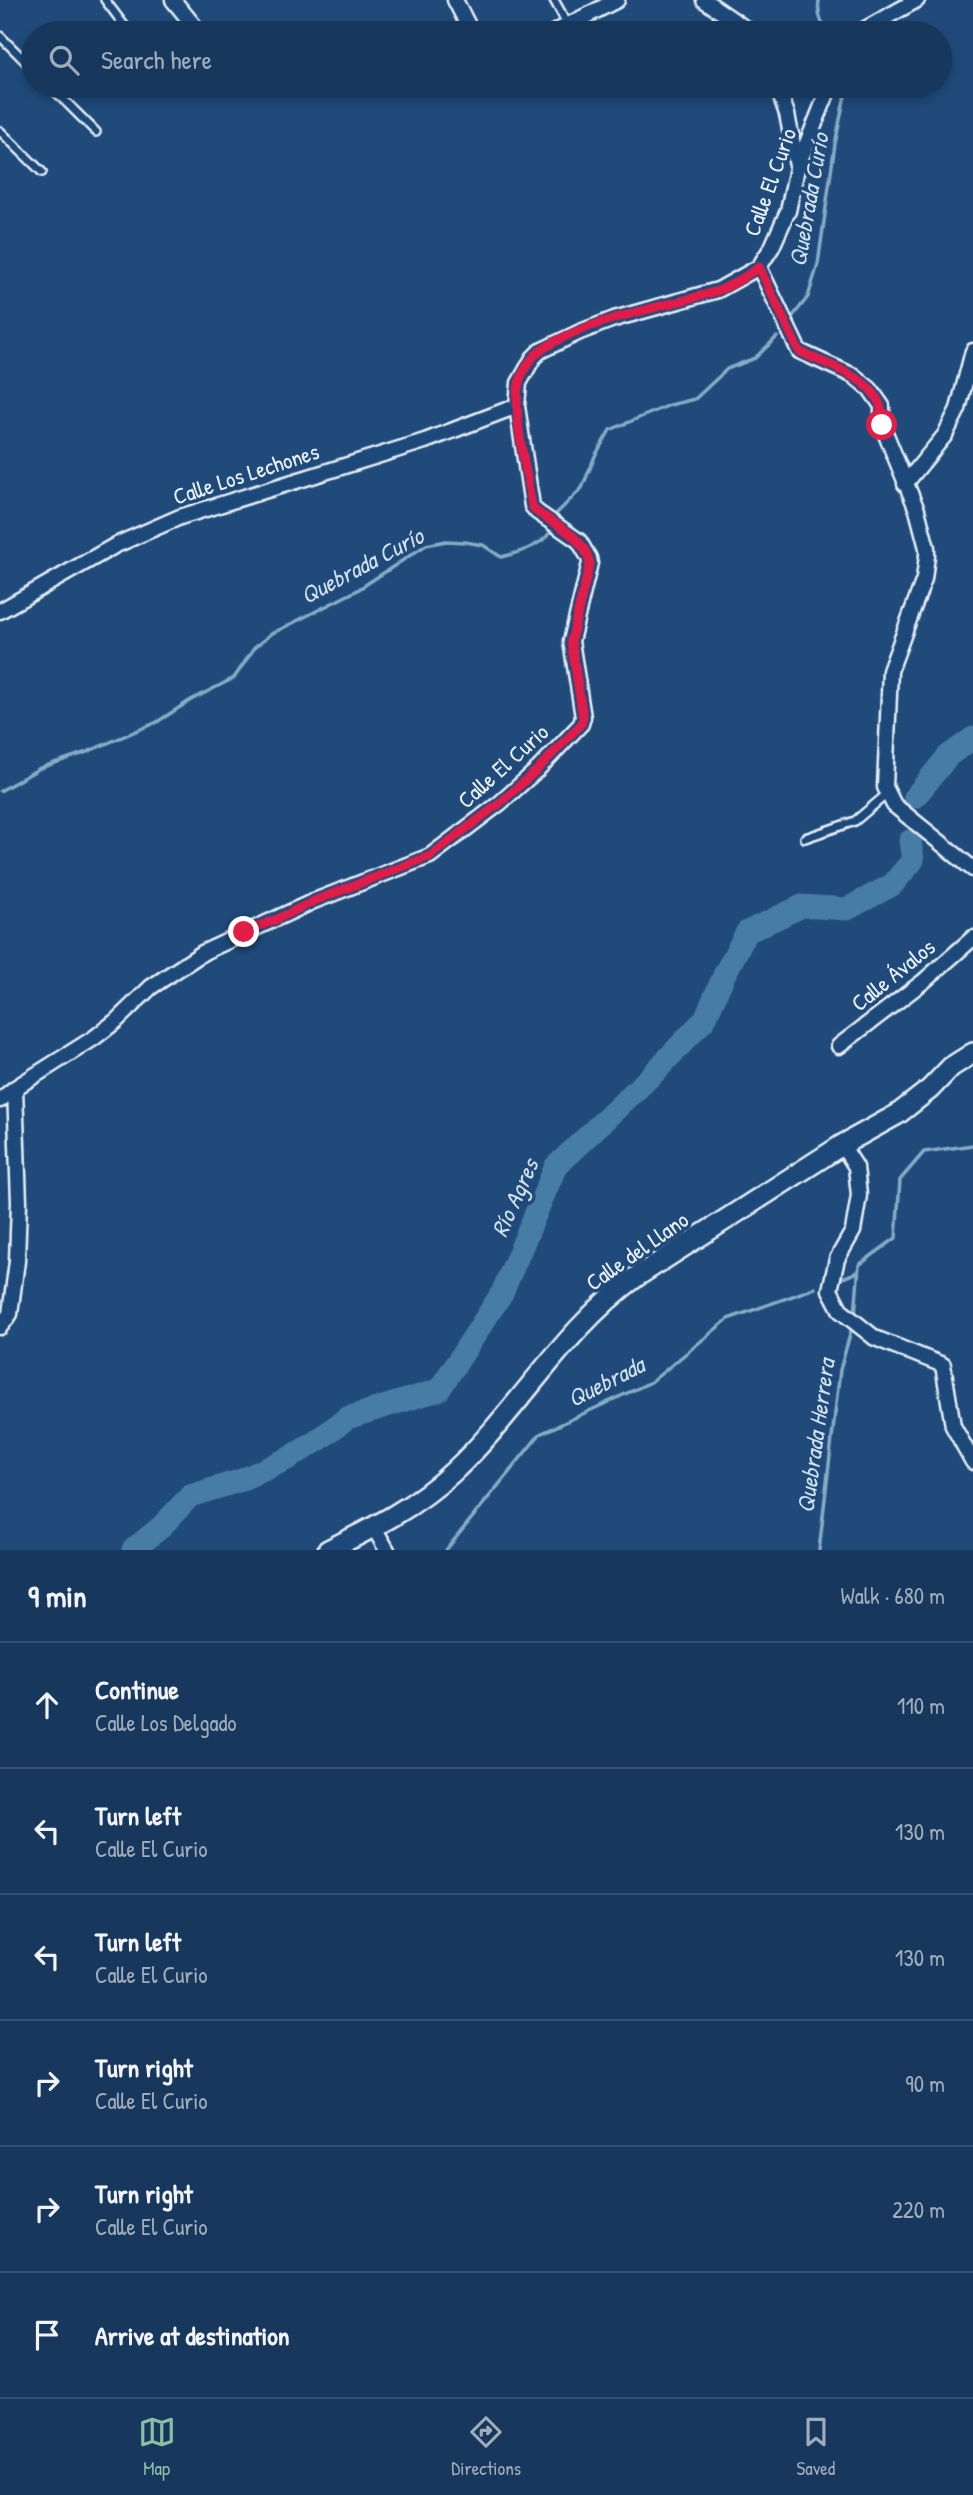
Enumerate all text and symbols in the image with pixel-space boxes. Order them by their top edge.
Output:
search box [21,21,952,98]
icon: search [45,41,83,79]
text: Search here [101,42,212,77]
street label: Calle El Curio [736,124,803,240]
water label: Quebrada Curío [781,128,836,269]
route start [866,409,897,440]
street label: Calle Los Lechones [169,435,323,512]
water label: Quebrada Curío [295,518,431,611]
street label: Calle El Curio [450,716,555,815]
route end [228,916,259,947]
street label: Calle Ávalos [844,931,941,1018]
water label: Río Agres [483,1151,547,1242]
street label: Calle del Llano [579,1204,694,1297]
water label: Quebrada [562,1347,652,1414]
water label: Quebrada Herrera [788,1354,842,1515]
text: 9 min [28,1576,87,1616]
text: Walk · 680 m [841,1580,945,1611]
text: Continue [95,1672,179,1707]
icon: ahead [28,1686,66,1724]
text: 110 m [897,1690,945,1721]
text: Calle Los Delgado [95,1707,237,1738]
text: Turn left [95,1798,181,1833]
icon: left [28,1812,66,1850]
text: 130 m [895,1816,945,1847]
text: Calle El Curio [95,1833,208,1864]
text: Turn left [95,1924,181,1959]
icon: left [28,1938,66,1976]
text: 130 m [895,1942,945,1973]
text: Calle El Curio [95,1959,208,1990]
text: Turn right [95,2050,193,2085]
icon: right [28,2064,66,2102]
text: 90 m [905,2068,945,2099]
text: Calle El Curio [95,2085,208,2116]
text: Turn right [95,2176,193,2211]
icon: right [28,2190,66,2228]
text: 220 m [892,2194,945,2225]
text: Calle El Curio [95,2211,208,2242]
icon: arrive [28,2316,66,2354]
text: Arrive at destination [95,2318,290,2353]
tab: Map [138,2413,176,2481]
tab: Directions [451,2413,521,2481]
tab: Saved [797,2413,835,2481]

